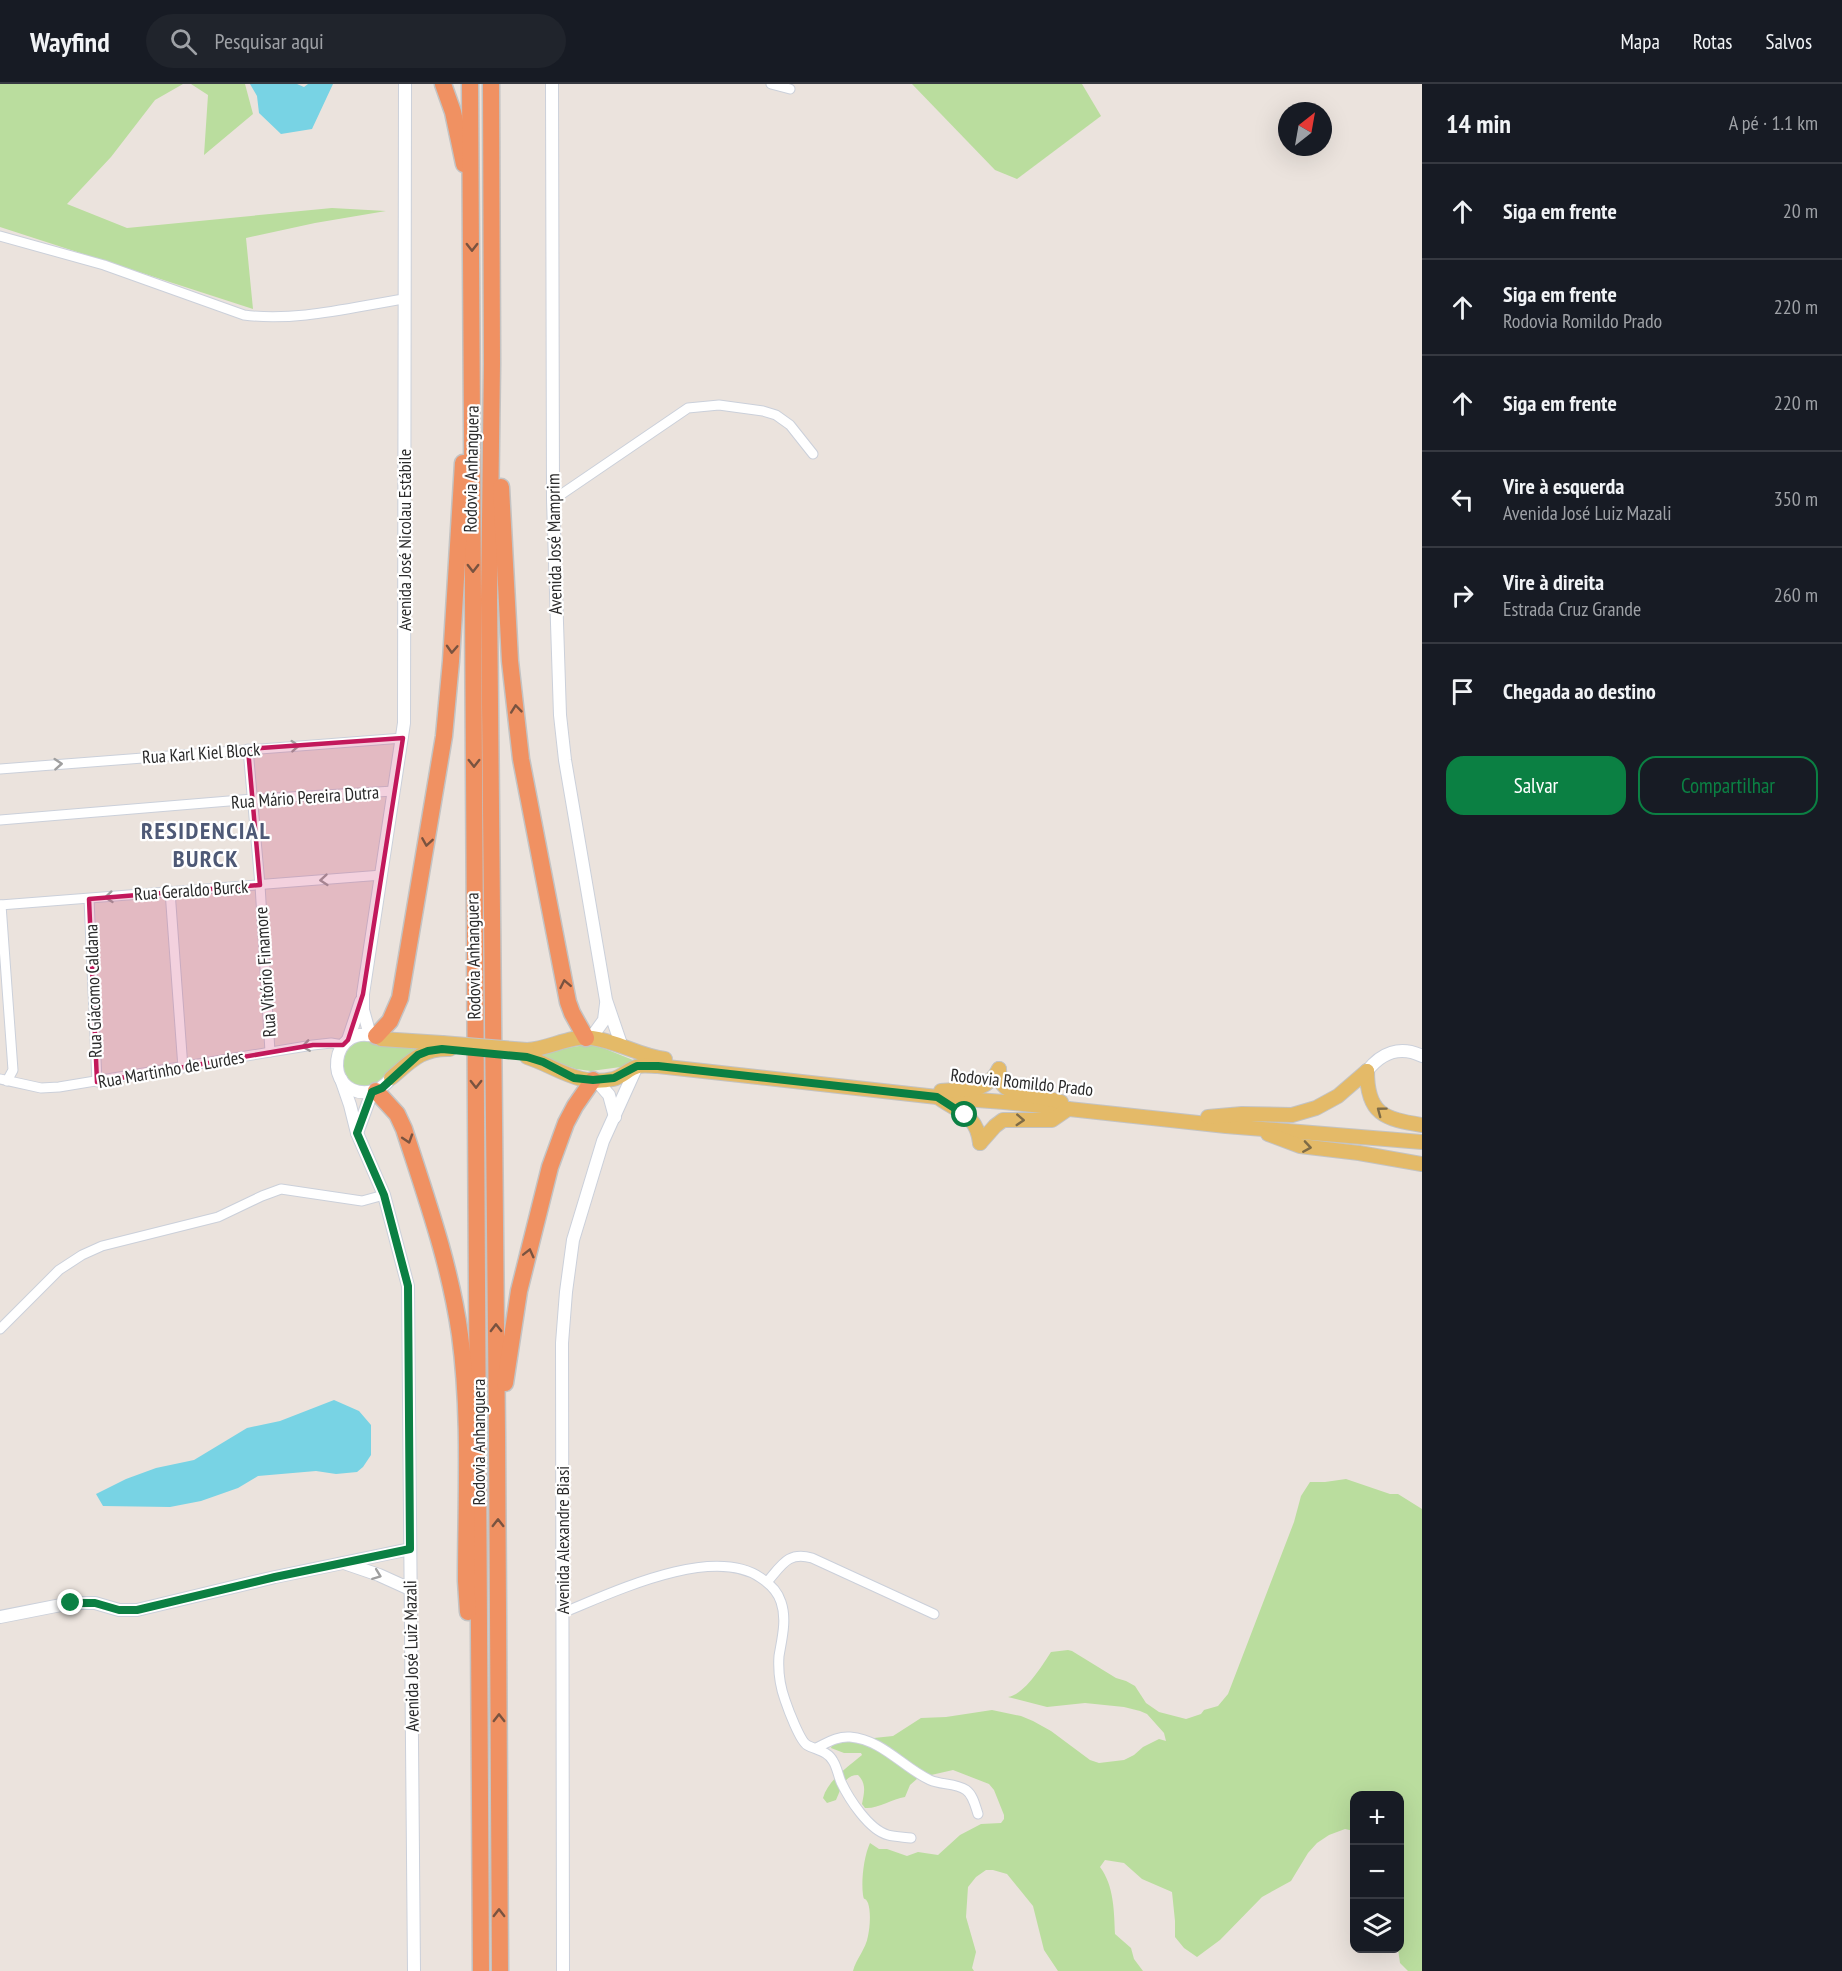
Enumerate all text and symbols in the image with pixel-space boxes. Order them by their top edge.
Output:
search box [146,14,566,68]
text: Wayfind [30,23,110,60]
icon: search [167,25,200,58]
text: Pesquisar aqui [215,27,324,55]
text: Mapa [1620,28,1660,55]
text: Rotas [1693,28,1732,55]
text: Salvos [1765,28,1812,55]
north arrow [1278,102,1332,156]
text: 14 min [1446,107,1511,140]
text: A pé · 1.1 km [1729,110,1818,136]
icon: ahead [1446,195,1479,228]
text: Siga em frente [1503,197,1617,225]
text: 20 m [1783,198,1818,224]
one-way arrow [466,243,478,252]
text: Siga em frente [1503,280,1617,308]
icon: ahead [1446,291,1479,324]
text: 220 m [1774,294,1818,320]
text: Rodovia Romildo Prado [1503,308,1662,334]
icon: ahead [1446,387,1479,420]
text: Siga em frente [1503,389,1617,417]
text: 220 m [1774,390,1818,416]
street label: Rodovia Anhanguera [458,405,484,533]
street label: Avenida José Nicolau Estábile [393,449,416,631]
text: Vire à esquerda [1503,472,1624,500]
street label: Avenida José Mamprim [541,473,567,615]
icon: left [1446,483,1479,516]
text: 350 m [1774,486,1818,512]
text: Avenida José Luiz Mazali [1503,500,1672,526]
one-way arrow [467,564,479,573]
text: Vire à direita [1503,568,1604,596]
icon: right [1446,579,1479,612]
text: 260 m [1774,582,1818,608]
text: Estrada Cruz Grande [1503,596,1641,622]
one-way arrow [445,644,458,653]
icon: arrive [1446,675,1479,708]
text: Chegada ao destino [1503,677,1656,705]
one-way arrow [510,705,522,714]
street label: Rua Karl Kiel Block [141,737,261,769]
one-way arrow [290,740,299,753]
button: Salvar [1446,756,1626,815]
button: Compartilhar [1638,756,1818,815]
one-way arrow [54,758,63,771]
one-way arrow [468,759,480,768]
street label: Rua Mário Pereira Dutra [230,780,380,814]
district label: RESIDENCIAL BURCK [141,815,271,874]
one-way arrow [421,837,433,847]
one-way arrow [319,873,328,886]
street label: Rua Geraldo Burck [133,875,249,905]
one-way arrow [104,890,113,903]
street label: Rodovia Anhanguera [460,892,486,1020]
street label: Rua Vitório Finamore [249,906,281,1038]
street label: Rua Giácomo Caldana [79,924,107,1058]
one-way arrow [559,979,572,989]
one-way arrow [302,1040,311,1052]
street label: Rua Martinho de Lurdes [96,1045,246,1093]
street label: Rodovia Romildo Prado [950,1063,1095,1101]
one-way arrow [470,1080,482,1089]
route start [951,1101,977,1127]
one-way arrow [1377,1107,1388,1118]
one-way arrow [1016,1113,1025,1126]
one-way arrow [400,1133,413,1144]
one-way arrow [1303,1140,1312,1152]
one-way arrow [521,1248,534,1258]
one-way arrow [490,1323,502,1332]
street label: Rodovia Anhanguera [467,1378,490,1506]
street label: Avenida Alexandre Biasi [551,1466,574,1614]
one-way arrow [492,1518,504,1527]
one-way arrow [372,1567,382,1580]
street label: Avenida José Luiz Mazali [398,1580,424,1732]
route end [57,1589,83,1615]
one-way arrow [492,1713,505,1722]
map controls [1350,1791,1404,1953]
button: + [1350,1791,1404,1845]
button: − [1350,1845,1404,1899]
button: layers [1350,1899,1404,1953]
one-way arrow [493,1908,506,1917]

